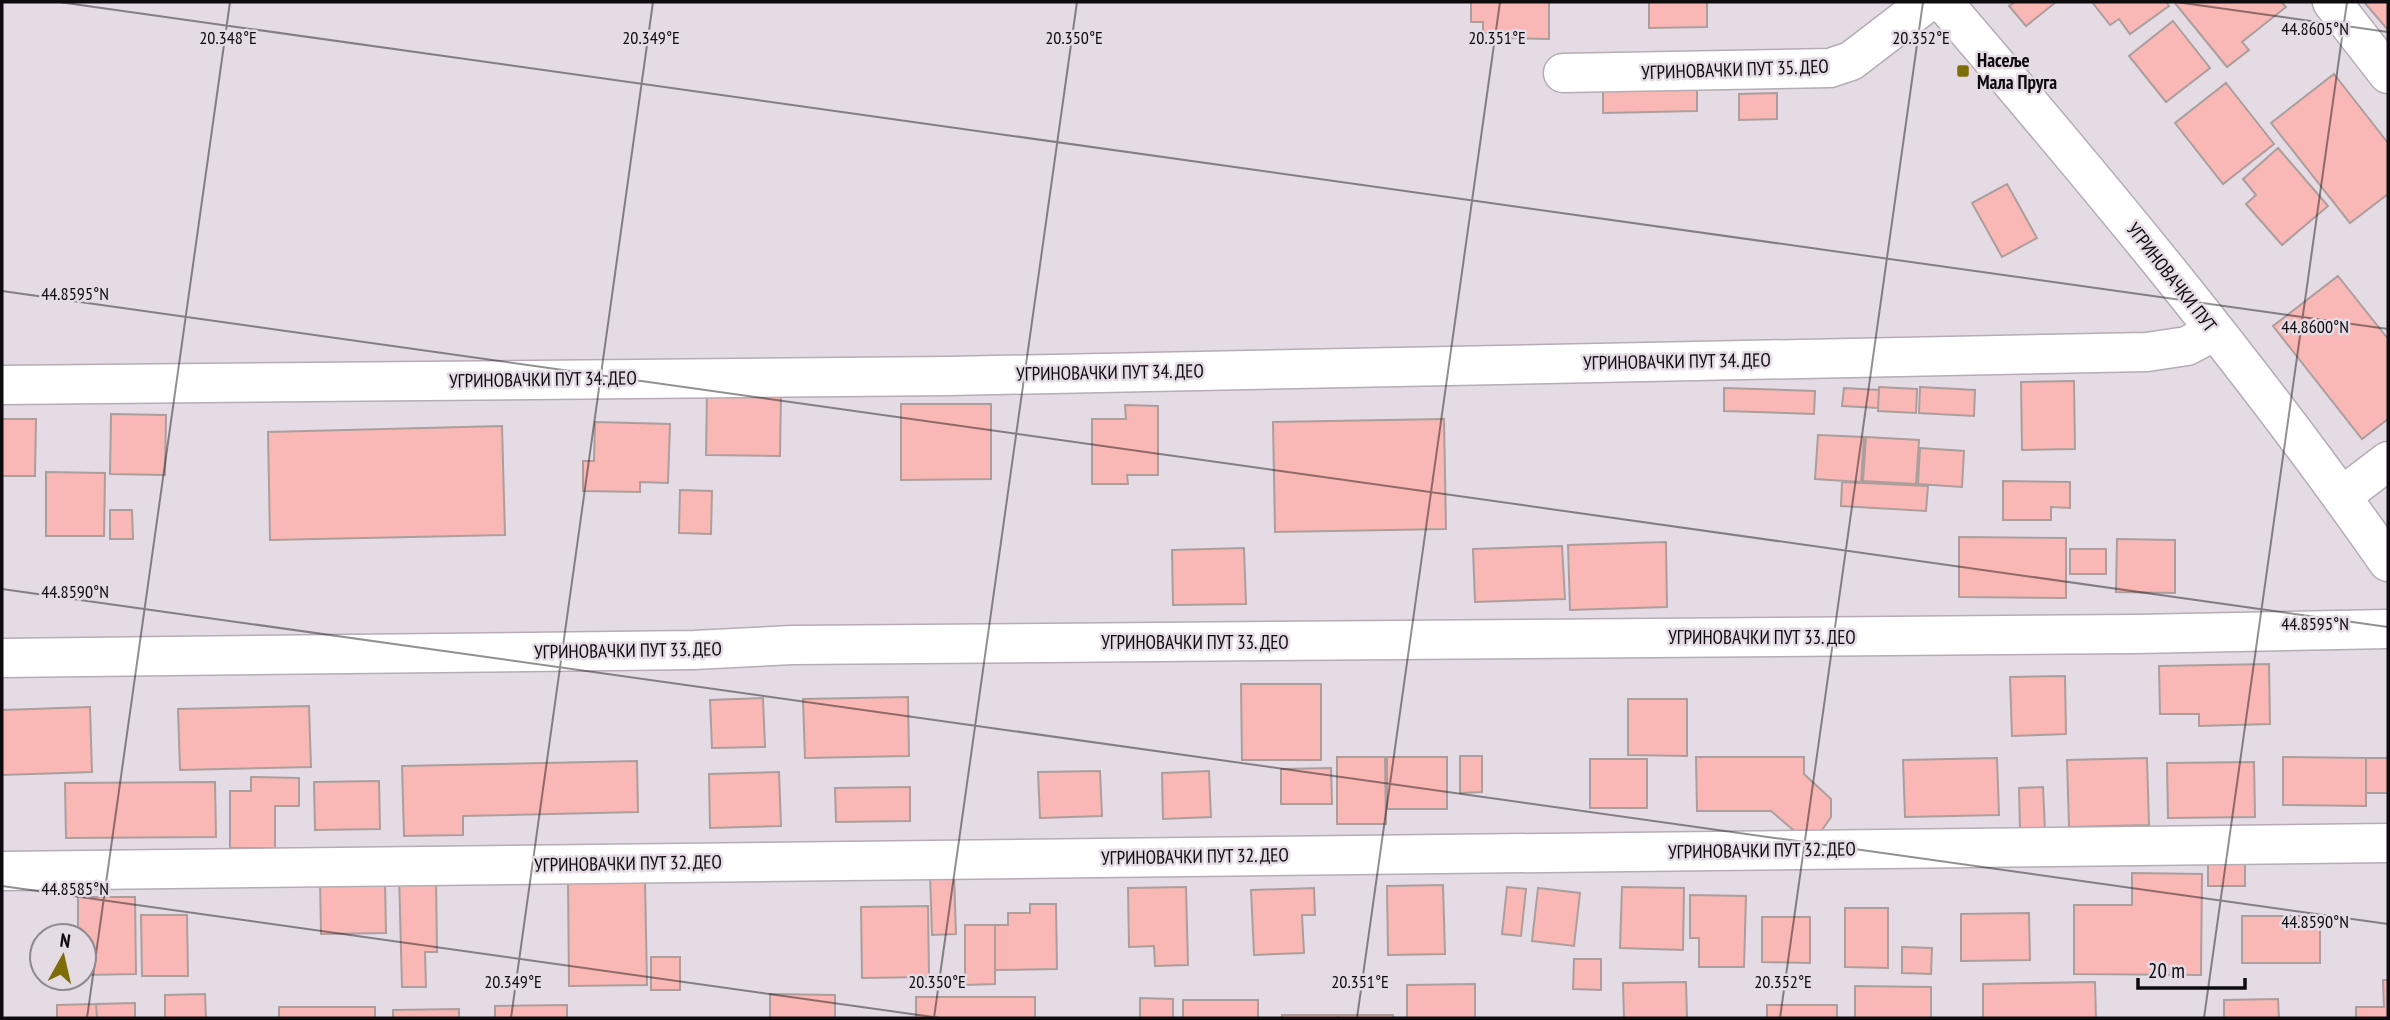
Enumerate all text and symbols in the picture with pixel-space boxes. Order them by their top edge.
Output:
text: 44.8605°N [2281,17,2349,40]
text: 20.348°E [199,26,257,49]
text: 20.349°E [622,26,680,49]
text: 20.350°E [1045,26,1103,49]
text: 20.351°E [1468,26,1526,49]
text: 20.352°E [1892,26,1950,49]
place label: Насеље Мала Пруга [1977,48,2057,94]
street label: УГРИНОВАЧКИ ПУТ 35. ДЕО [1641,54,1829,84]
marker: Насеље Мала Пруга [1955,63,1971,79]
street label: УГРИНОВАЧКИ ПУТ [2122,217,2223,337]
text: 44.8595°N [41,282,109,305]
text: 44.8600°N [2281,315,2349,338]
street label: УГРИНОВАЧКИ ПУТ 34. ДЕО [1583,347,1771,375]
street label: УГРИНОВАЧКИ ПУТ 34. ДЕО [1016,358,1204,386]
street label: УГРИНОВАЧКИ ПУТ 34. ДЕО [449,365,637,393]
text: 44.8590°N [41,580,109,603]
text: 44.8595°N [2281,612,2349,635]
street label: УГРИНОВАЧКИ ПУТ 33. ДЕО [1668,625,1856,649]
street label: УГРИНОВАЧКИ ПУТ 33. ДЕО [1101,630,1289,654]
street label: УГРИНОВАЧКИ ПУТ 33. ДЕО [534,636,722,664]
street label: УГРИНОВАЧКИ ПУТ 32. ДЕО [1668,836,1856,864]
street label: УГРИНОВАЧКИ ПУТ 32. ДЕО [1101,842,1289,870]
street label: УГРИНОВАЧКИ ПУТ 32. ДЕО [534,849,722,877]
text: 44.8585°N [41,877,109,900]
text: 44.8590°N [2281,910,2349,933]
north arrow [28,922,98,992]
text: N [59,928,72,953]
scale bar [2138,946,2245,990]
text: 20 m [2148,957,2185,984]
text: 20.349°E [484,970,542,993]
text: 20.350°E [908,970,966,993]
text: 20.351°E [1331,970,1389,993]
text: 20.352°E [1754,970,1812,993]

